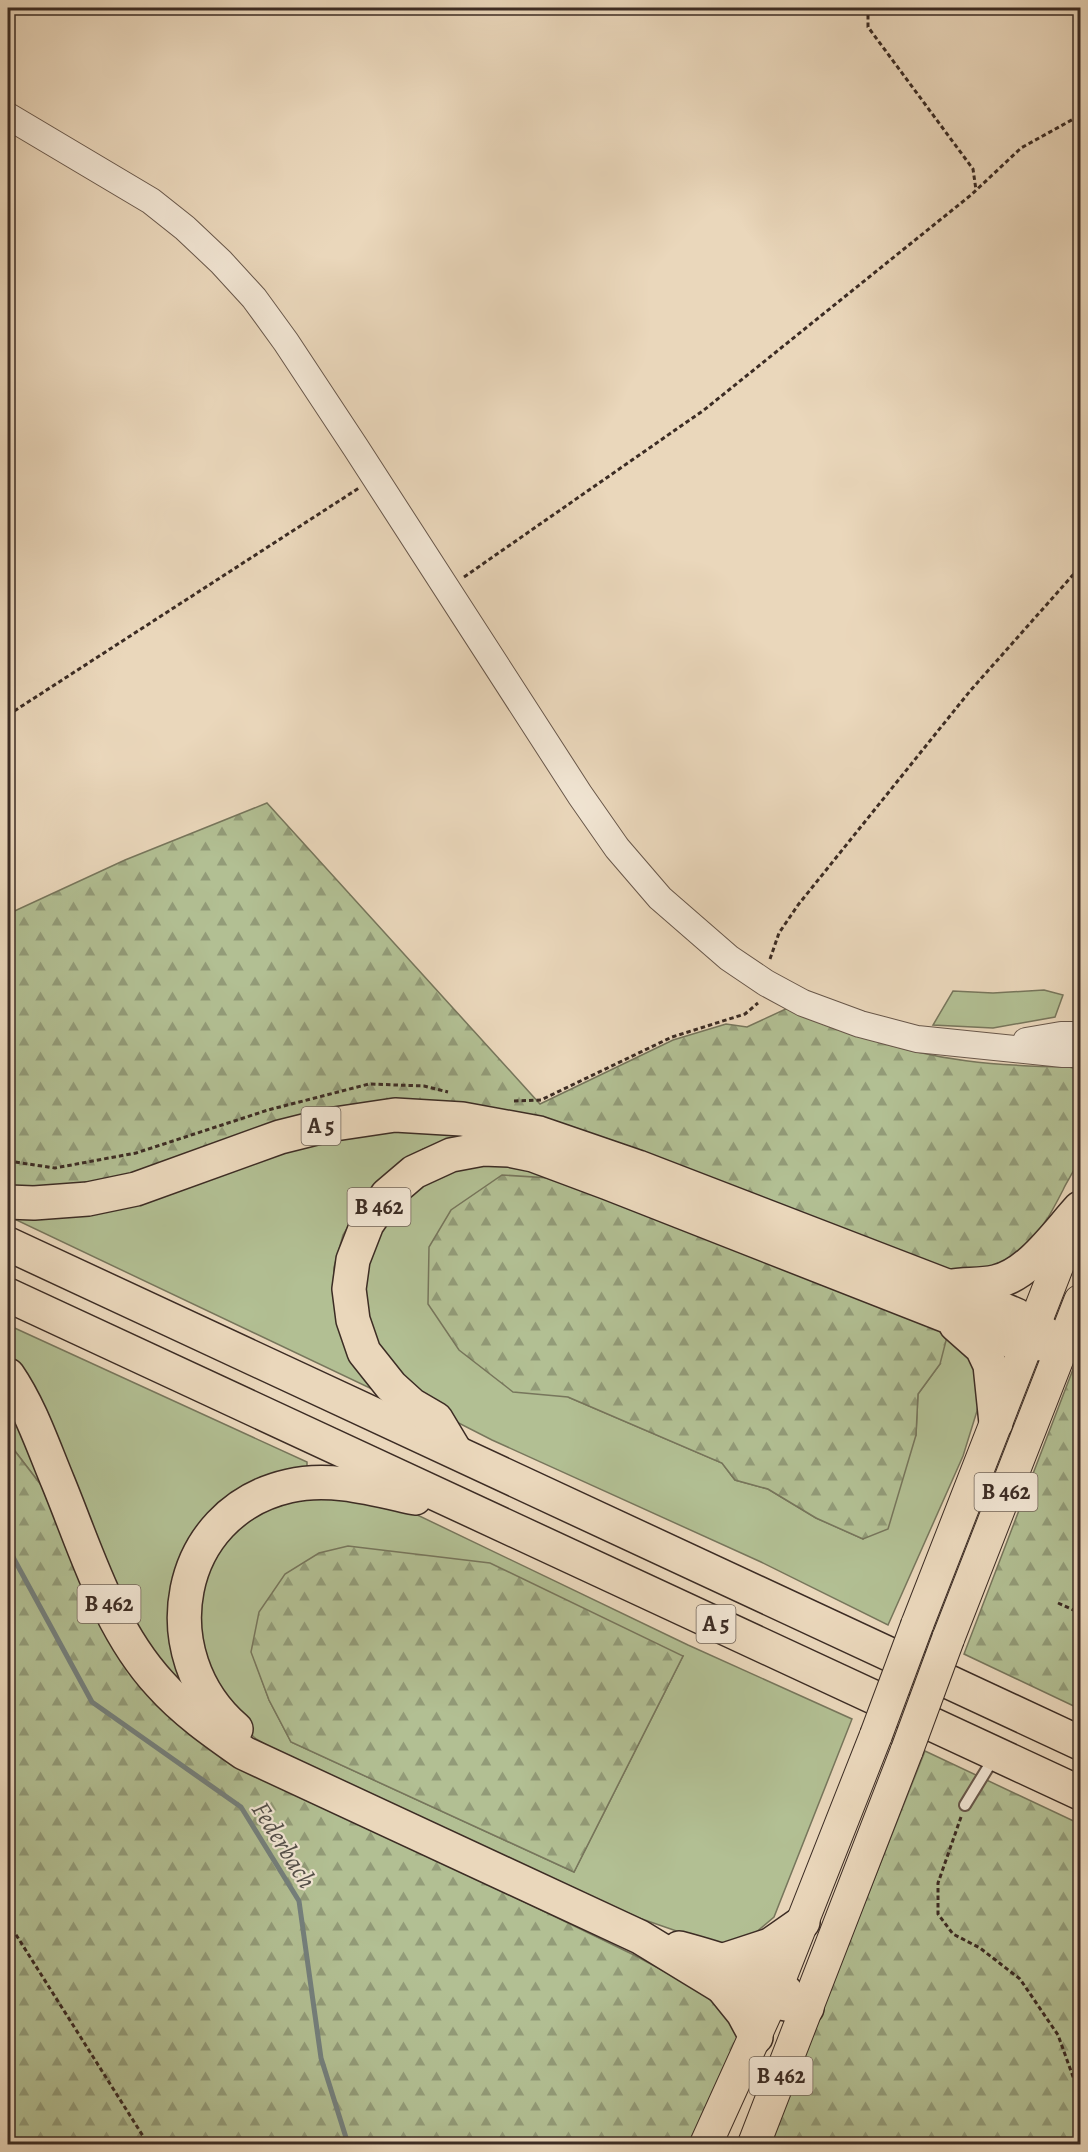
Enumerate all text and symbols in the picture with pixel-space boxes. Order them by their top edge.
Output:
road number: A 5 [302,1107,340,1145]
road number: B 462 [348,1188,410,1226]
road number: B 462 [974,1473,1038,1511]
road number: B 462 [78,1585,140,1623]
road number: A 5 [696,1605,736,1643]
water label: Federbach [243,1795,325,1895]
road number: B 462 [750,2057,812,2095]

